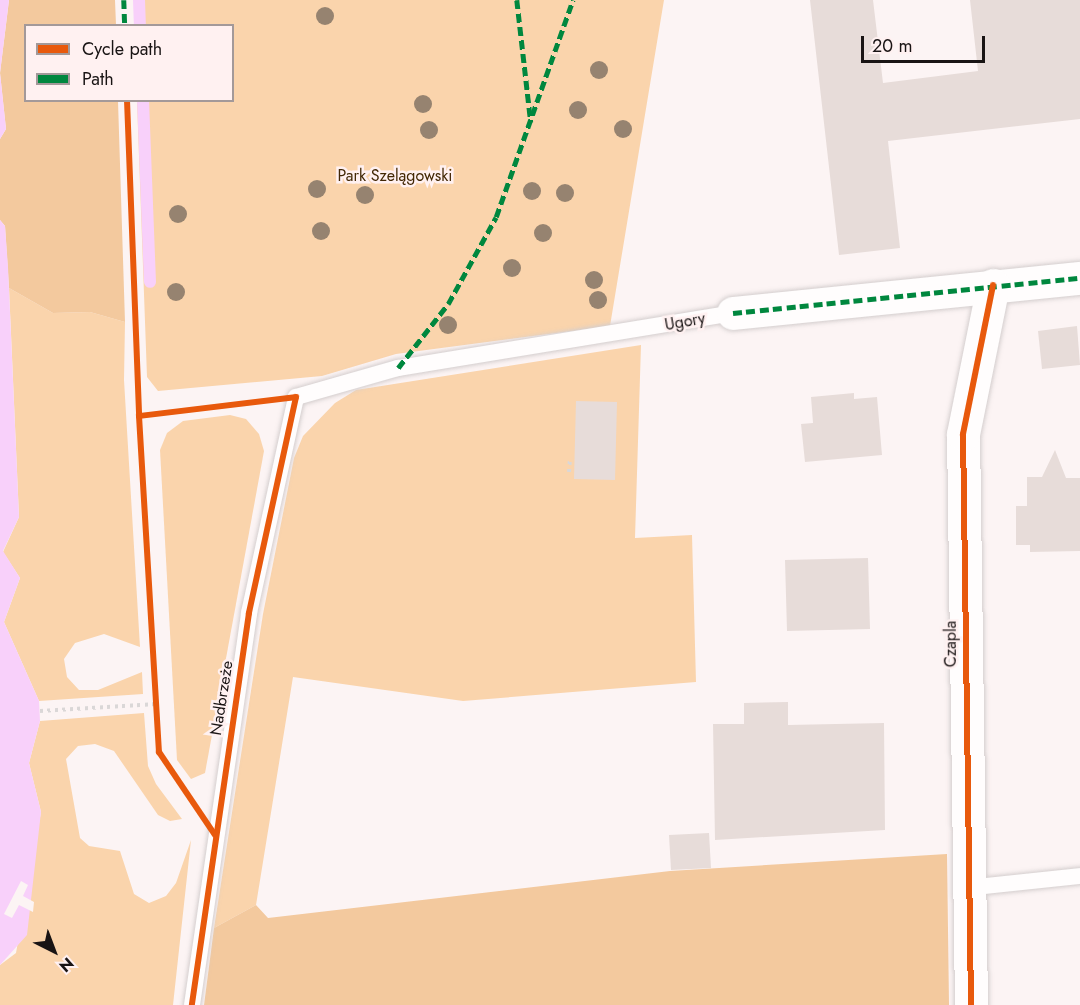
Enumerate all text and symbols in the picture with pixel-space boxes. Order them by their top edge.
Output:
legend [24,24,234,102]
scale bar [864,24,988,62]
text: 20 m [872,33,912,59]
text: Cycle path [82,36,162,62]
text: Path [82,66,114,92]
park label: Park Szelągowski [337,166,453,186]
street label: Ugory [663,309,707,335]
street label: Czapla [941,621,961,667]
street label: Nadbrzeże [207,659,237,737]
north arrow [24,921,84,981]
text: N [54,952,79,978]

